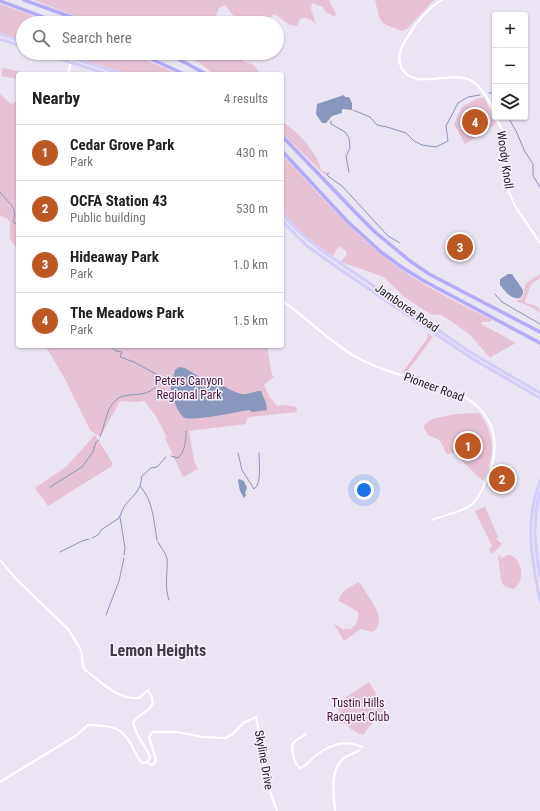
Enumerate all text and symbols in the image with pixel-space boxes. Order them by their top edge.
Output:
map controls [492,12,528,120]
button: + [492,12,528,48]
search box [16,16,284,60]
icon: search [30,27,52,49]
text: Search here [62,29,132,47]
button: − [492,48,528,84]
button: layers [492,84,528,120]
text: Nearby [32,88,80,108]
text: 4 results [224,91,268,106]
pin: 4 [462,107,488,137]
street label: Woody Knoll [494,130,516,190]
text: Cedar Grove Park [70,136,174,154]
text: 1 [42,145,48,160]
text: 430 m [236,145,268,160]
text: Park [70,154,93,169]
text: OCFA Station 43 [70,192,167,210]
text: 2 [42,201,48,216]
text: 530 m [236,201,268,216]
text: Public building [70,210,146,225]
pin: 3 [447,232,473,262]
text: Hideaway Park [70,248,159,266]
text: 3 [42,257,48,272]
text: 1.0 km [233,257,268,272]
text: Park [70,266,93,281]
street label: Jamboree Road [373,281,441,335]
text: The Meadows Park [70,304,184,322]
text: 4 [42,313,48,328]
text: 1.5 km [233,313,268,328]
text: Park [70,322,93,337]
street label: Pioneer Road [402,370,466,404]
park label: Peters Canyon Regional Park [155,374,223,402]
pin: 1 [455,431,481,461]
pin: 2 [489,464,515,494]
your location [354,480,374,500]
district label: Lemon Heights [110,641,206,660]
park label: Tustin Hills Racquet Club [327,696,389,724]
street label: Skyline Drive [252,729,276,791]

